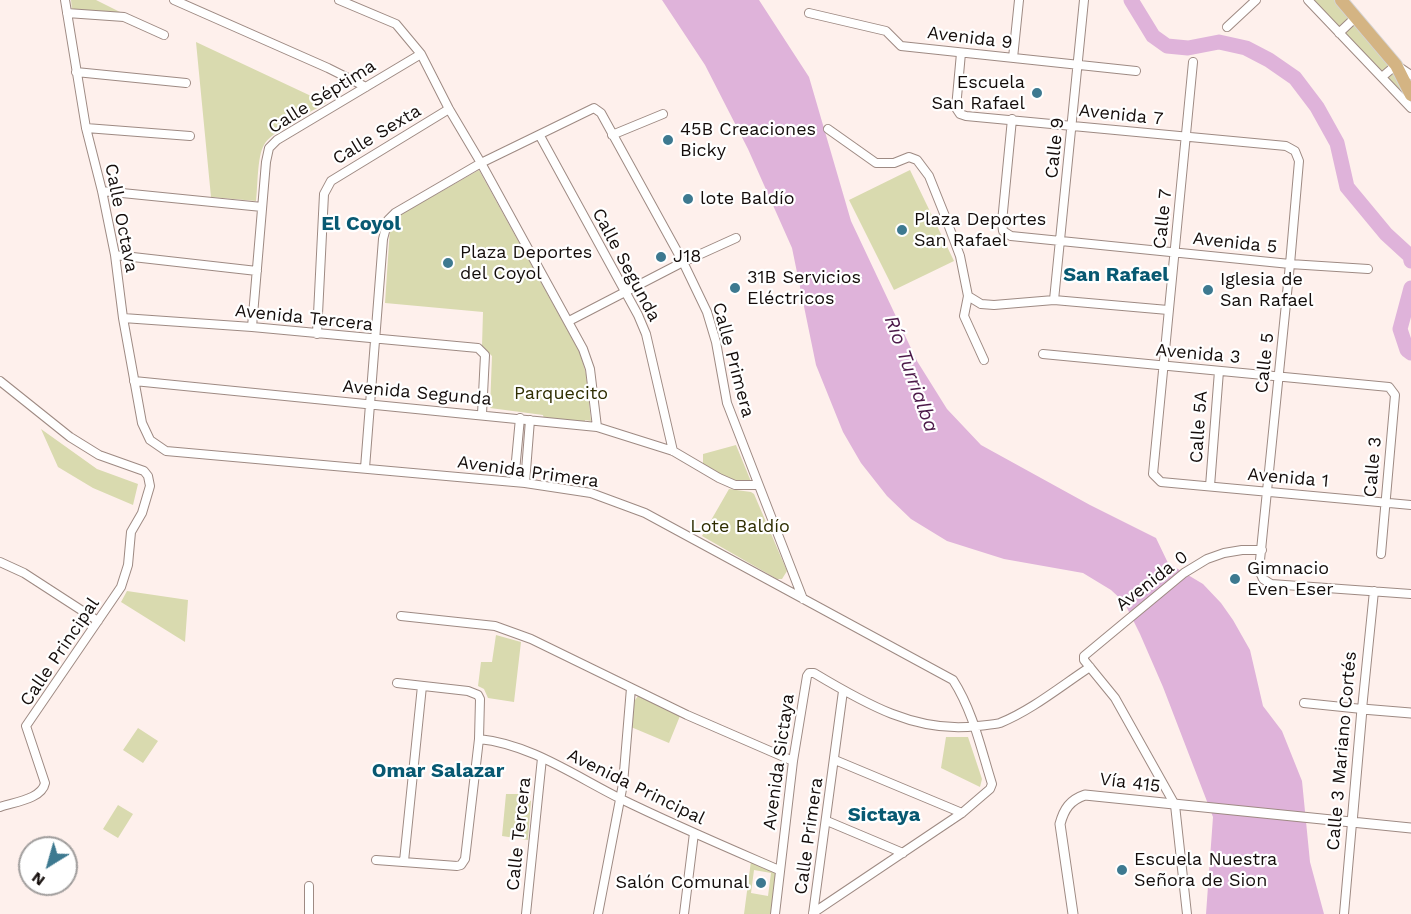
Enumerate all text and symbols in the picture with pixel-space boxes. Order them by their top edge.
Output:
street label: Avenida 9 [926,22,1014,54]
street label: Calle Séptima [264,55,380,139]
place label: Escuela San Rafael [931,72,1025,115]
marker: Escuela San Rafael [1030,86,1044,100]
street label: Calle Sexta [329,100,425,170]
street label: Avenida 7 [1078,100,1164,130]
street label: Calle 9 [1041,116,1069,180]
place label: 45B Creaciones Bicky [680,119,816,162]
marker: 45B Creaciones Bicky [661,133,675,147]
street label: Calle Octava [100,162,142,274]
place label: lote Baldío [700,188,795,210]
street label: Calle 7 [1149,188,1177,250]
marker: lote Baldío [681,192,695,206]
street label: Calle Segunda [587,205,665,325]
place label: Plaza Deportes San Rafael [914,209,1046,252]
district label: El Coyol [321,212,401,236]
marker: Plaza Deportes San Rafael [895,223,909,237]
street label: Avenida 5 [1192,228,1278,258]
place label: Plaza Deportes del Coyol [460,242,592,284]
place label: J18 [673,246,701,268]
marker: J18 [654,250,668,264]
marker: Plaza Deportes del Coyol [441,256,455,270]
district label: San Rafael [1063,263,1169,287]
place label: 31B Servicios Eléctricos [747,267,861,310]
place label: Iglesia de San Rafael [1220,269,1314,312]
marker: 31B Servicios Eléctricos [728,281,742,295]
marker: Iglesia de San Rafael [1201,283,1215,297]
street label: Avenida Tercera [234,300,374,336]
street label: Calle Primera [707,300,759,420]
water label: Río Turrialba [879,312,943,436]
street label: Calle 5 [1251,332,1279,394]
street label: Avenida 3 [1155,340,1241,368]
street label: Avenida Segunda [341,376,493,410]
park label: Parquecito [514,383,608,405]
street label: Calle 5A [1186,390,1212,464]
street label: Calle 3 [1360,436,1386,498]
street label: Avenida Primera [456,451,600,493]
street label: Avenida 1 [1246,464,1330,492]
park label: Lote Baldío [690,516,790,538]
street label: Avenida 0 [1112,546,1192,616]
place label: Gimnacio Even Eser [1247,558,1334,600]
marker: Gimnacio Even Eser [1228,572,1242,586]
street label: Calle Principal [16,594,104,710]
street label: Calle 3 Mariano Cortés [1323,650,1361,852]
street label: Avenida Sictaya [759,692,799,832]
street label: Avenida Principal [564,744,708,830]
district label: Omar Salazar [372,759,504,783]
street label: Vía 415 [1098,769,1162,797]
street label: Calle Tercera [502,776,536,892]
street label: Calle Primera [790,776,828,896]
district label: Sictaya [848,803,920,827]
north arrow [18,836,78,896]
place label: Escuela Nuestra Señora de Sion [1134,849,1277,892]
marker: Escuela Nuestra Señora de Sion [1115,863,1129,877]
text: N [28,868,49,890]
place label: Salón Comunal [616,872,749,894]
marker: Salón Comunal [754,876,768,890]

